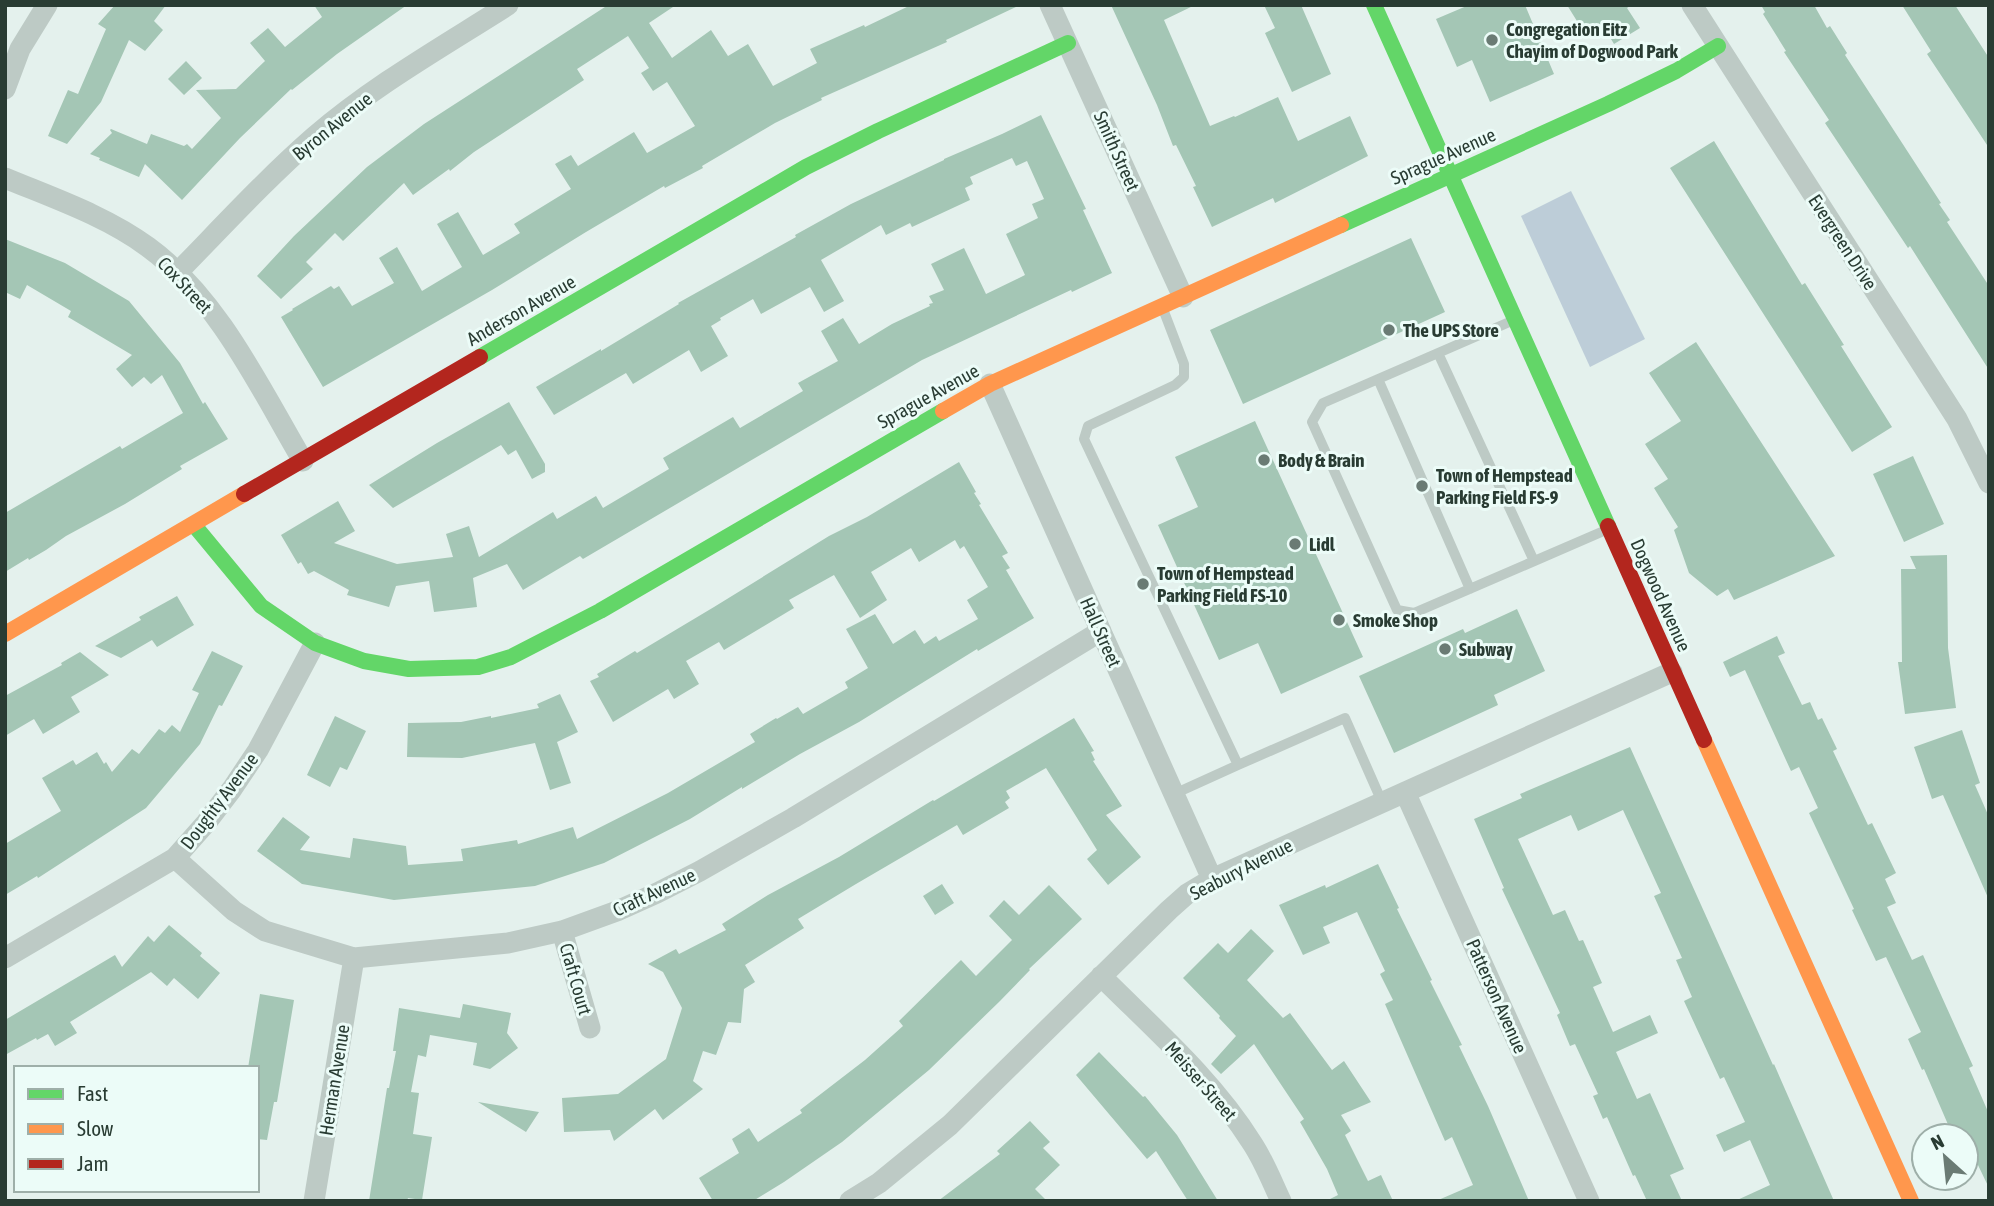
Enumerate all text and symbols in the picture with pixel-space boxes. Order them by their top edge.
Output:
place label: Congregation Eitz Chayim of Dogwood Park [1506,18,1679,62]
marker: Congregation Eitz Chayim of Dogwood Park [1484,32,1500,48]
street label: Byron Avenue [288,87,376,165]
street label: Smith Street [1090,108,1144,194]
street label: Sprague Avenue [1387,123,1499,189]
street label: Evergreen Drive [1804,190,1882,294]
street label: Cox Street [153,252,217,318]
street label: Anderson Avenue [463,270,579,350]
place label: The UPS Store [1403,319,1499,341]
marker: The UPS Store [1381,322,1397,338]
street label: Sprague Avenue [874,359,982,433]
place label: Body & Brain [1278,449,1365,471]
marker: Body & Brain [1256,452,1272,468]
place label: Town of Hempstead Parking Field FS-9 [1436,464,1573,508]
marker: Town of Hempstead Parking Field FS-9 [1414,478,1430,494]
place label: Lidl [1309,533,1336,555]
street label: Dogwood Avenue [1626,535,1696,655]
marker: Lidl [1287,536,1303,552]
place label: Town of Hempstead Parking Field FS-10 [1157,562,1294,606]
marker: Town of Hempstead Parking Field FS-10 [1135,576,1151,592]
street label: Hall Street [1076,594,1126,670]
place label: Smoke Shop [1353,609,1438,631]
marker: Smoke Shop [1331,612,1347,628]
place label: Subway [1459,638,1513,660]
marker: Subway [1437,641,1453,657]
street label: Doughty Avenue [176,749,262,853]
street label: Seabury Avenue [1186,834,1296,904]
street label: Craft Avenue [609,863,699,921]
street label: Patterson Avenue [1462,935,1532,1057]
street label: Craft Court [555,941,597,1017]
street label: Herman Avenue [314,1023,354,1137]
street label: Meisser Street [1161,1037,1241,1125]
legend [14,1066,259,1192]
text: Fast [77,1081,108,1105]
text: Slow [77,1116,114,1140]
north arrow [1910,1122,1980,1192]
text: N [1927,1130,1947,1154]
text: Jam [77,1151,109,1175]

